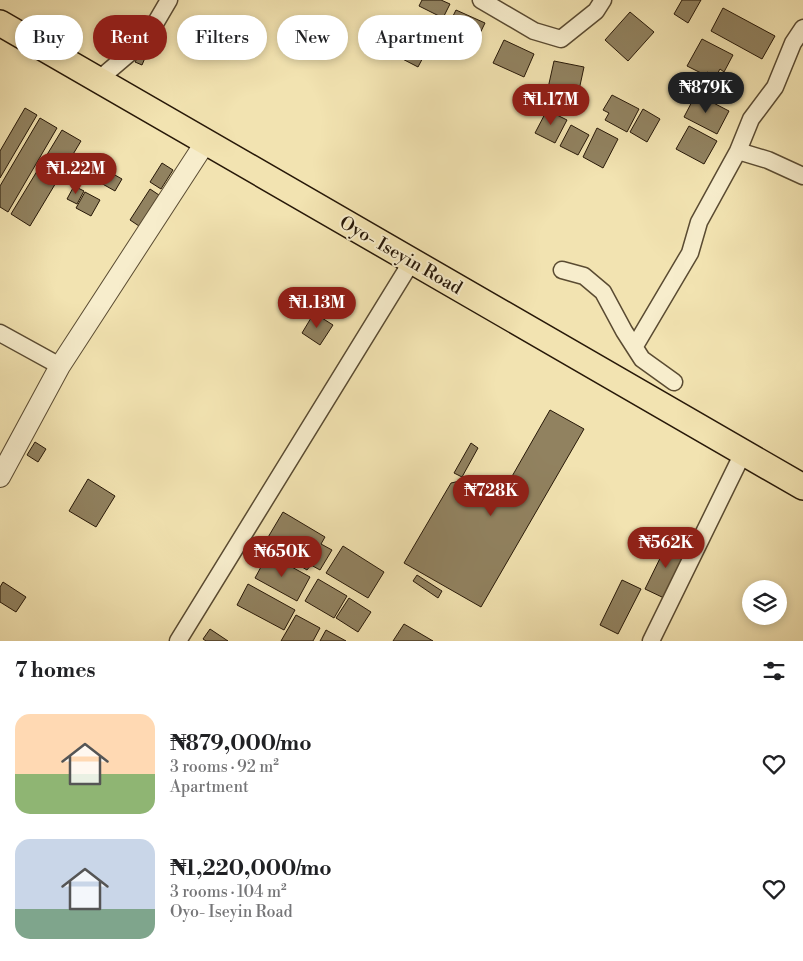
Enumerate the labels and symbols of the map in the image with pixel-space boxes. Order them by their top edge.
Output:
pin: ₦879K [671,72,741,114]
pin: ₦1.17M [510,84,592,126]
pin: ₦1.22M [35,152,117,195]
street label: Oyo- Iseyin Road [335,211,467,300]
pin: ₦1.13M [276,286,358,329]
pin: ₦728K [456,474,526,517]
pin: ₦562K [631,526,701,569]
pin: ₦650K [247,536,317,578]

